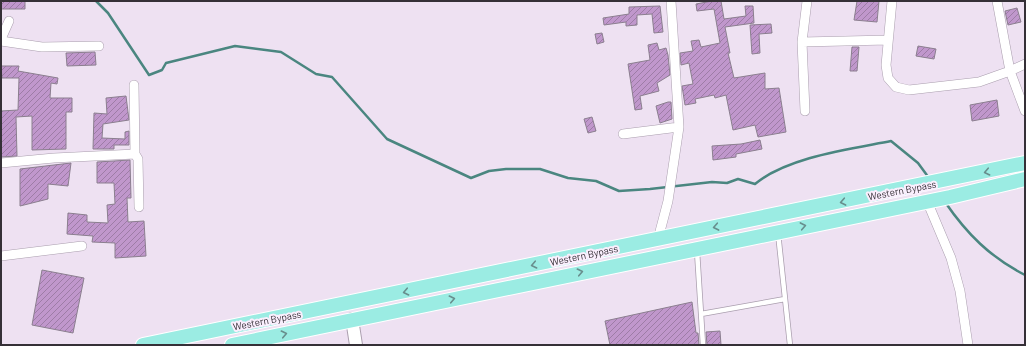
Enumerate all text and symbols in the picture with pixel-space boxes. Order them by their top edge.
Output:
one-way arrow [984,167,990,175]
street label: Western Bypass [867,177,937,202]
one-way arrow [840,197,846,205]
one-way arrow [713,223,719,231]
one-way arrow [800,223,806,231]
street label: Western Bypass [549,242,619,268]
one-way arrow [530,260,537,269]
one-way arrow [577,269,583,277]
one-way arrow [403,287,409,295]
one-way arrow [449,295,456,303]
street label: Western Bypass [232,307,302,332]
one-way arrow [281,330,287,338]

